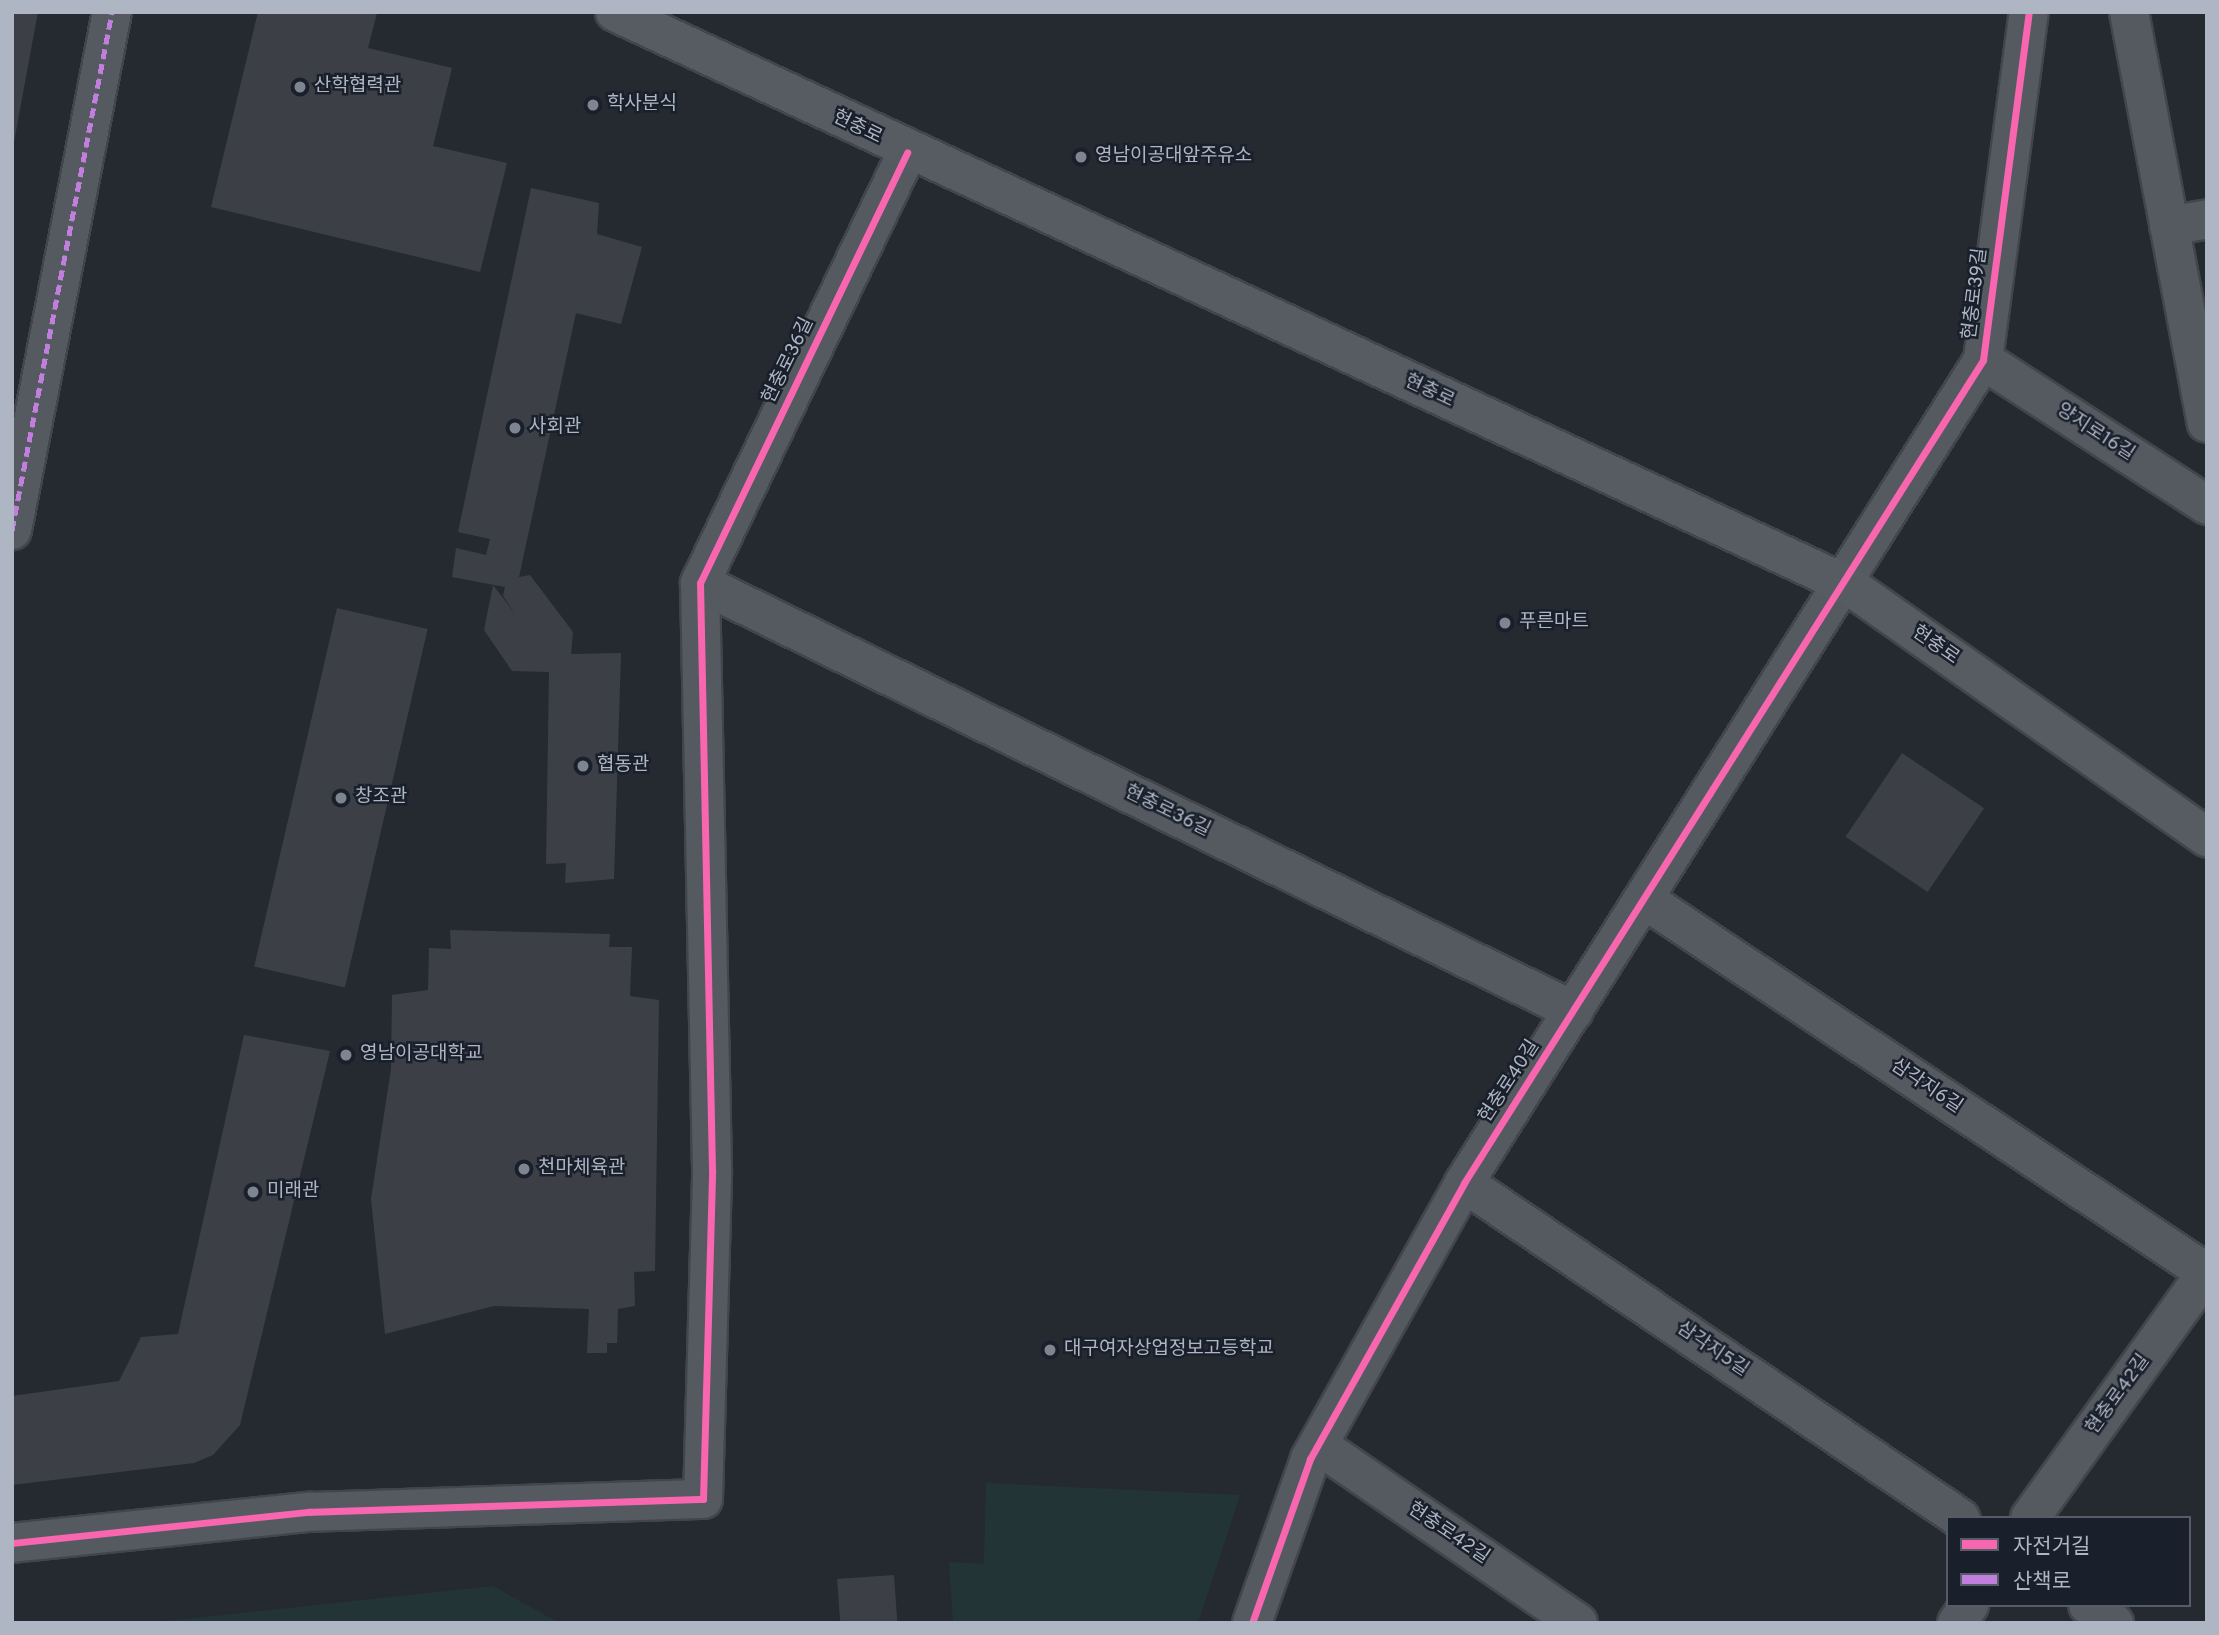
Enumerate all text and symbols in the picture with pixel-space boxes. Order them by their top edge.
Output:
place label: 산학협력관 [314,76,401,98]
marker: 산학협력관 [292,79,308,95]
place label: 학사분식 [607,94,677,116]
marker: 학사분식 [585,97,601,113]
street label: 현충로 [828,106,886,150]
place label: 영남이공대앞주유소 [1095,146,1252,168]
marker: 영남이공대앞주유소 [1073,149,1089,165]
street label: 현충로39길 [1959,247,1993,341]
street label: 현충로36길 [758,314,820,408]
street label: 현충로 [1400,371,1458,413]
street label: 양지로16길 [2052,399,2138,467]
place label: 사회관 [529,417,581,439]
marker: 사회관 [507,420,523,436]
place label: 푸른마트 [1519,612,1589,634]
marker: 푸른마트 [1497,615,1513,631]
street label: 현충로 [1907,622,1963,670]
place label: 협동관 [597,755,649,777]
marker: 협동관 [575,758,591,774]
street label: 현충로36길 [1120,781,1214,843]
place label: 창조관 [355,787,407,809]
marker: 창조관 [333,790,349,806]
street label: 현충로40길 [1475,1036,1545,1128]
place label: 영남이공대학교 [360,1044,482,1066]
marker: 영남이공대학교 [338,1047,354,1063]
street label: 삼각지6길 [1886,1055,1966,1119]
place label: 천마체육관 [538,1158,625,1180]
marker: 천마체육관 [516,1161,532,1177]
place label: 미래관 [267,1181,319,1203]
marker: 미래관 [245,1184,261,1200]
street label: 삼각지5길 [1672,1318,1752,1382]
place label: 대구여자상업정보고등학교 [1064,1339,1274,1361]
marker: 대구여자상업정보고등학교 [1042,1342,1058,1358]
street label: 현충로42길 [2082,1351,2156,1439]
street label: 현충로42길 [1403,1498,1493,1570]
legend [1946,1516,2191,1607]
text: 자전거길 [2013,1534,2090,1561]
text: 산책로 [2013,1569,2071,1596]

